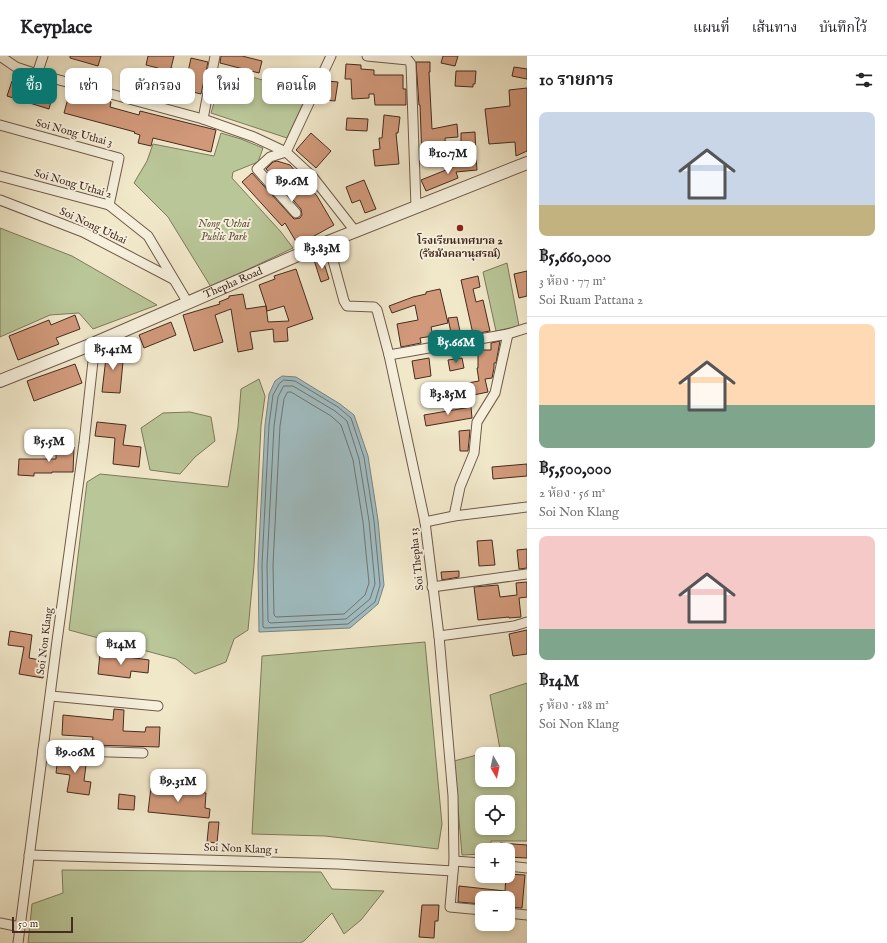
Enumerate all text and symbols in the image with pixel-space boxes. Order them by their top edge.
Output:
text: Keyplace [20,16,92,40]
text: แผนที่ [693,19,730,37]
text: เส้นทาง [752,19,797,37]
text: บันทึกไว้ [819,19,867,37]
chip: ซื้อ [12,68,57,104]
chip: เช่า [65,68,112,104]
chip: ตัวกรอง [120,68,195,104]
chip: ใหม่ [203,68,254,104]
chip: คอนโด [262,68,331,104]
icon: filters [853,69,875,91]
text: 10 รายการ [539,70,613,91]
street label: Soi Nong Uthai 3 [34,116,114,150]
icon: home [671,138,743,210]
pin: ฿10.7M [415,141,481,175]
text: ฿10.7M [429,145,467,162]
street label: Soi Nong Uthai 2 [33,166,113,202]
pin: ฿9.6M [264,169,320,203]
text: ฿9.6M [275,173,309,190]
street label: Soi Nong Uthai [57,204,129,248]
park label: Nong Uthai Public Park [198,217,251,244]
marker: โรงเรียนเทศบาล 2 (รัชมังคลานุสรณ์) [455,223,465,233]
place label: โรงเรียนเทศบาล 2 (รัชมังคลานุสรณ์) [416,233,504,261]
pin: ฿3.83M [289,236,355,270]
text: ฿3.83M [303,240,341,257]
text: ฿5,660,000 [539,247,611,268]
street label: Thepha Road [202,264,265,302]
text: 3 ห้อง · 77 m² [539,273,606,290]
text: Soi Ruam Pattana 2 [539,292,643,309]
pin: ฿5.66M [423,330,489,364]
text: ฿5.66M [437,334,475,351]
pin: ฿5.41M [80,337,146,371]
text: ฿5.41M [94,341,132,358]
icon: home [671,350,743,422]
pin: ฿3.85M [415,382,481,416]
text: ฿3.85M [430,386,466,403]
pin: ฿5.5M [21,429,77,463]
text: ฿5.5M [33,433,65,450]
text: ฿5,500,000 [539,459,612,480]
text: 2 ห้อง · 56 m² [539,485,605,502]
text: Soi Non Klang [539,504,619,521]
street label: Soi Thepha 13 [407,527,427,591]
icon: home [671,562,743,634]
street label: Soi Non Klang [34,605,56,675]
pin: ฿14M [97,632,145,666]
text: ฿14M [106,636,136,653]
text: ฿14M [539,671,579,692]
text: 5 ห้อง · 188 m² [539,697,609,714]
text: Soi Non Klang [539,716,619,733]
pin: ฿9.06M [42,740,108,774]
text: ฿9.06M [55,744,95,761]
north arrow [475,747,515,787]
map controls [475,747,515,931]
pin: ฿9.31M [145,769,211,803]
text: ฿9.31M [159,773,197,790]
button: locate [475,795,515,835]
street label: Soi Non Klang 1 [204,841,278,857]
button: + [475,843,515,883]
button: − [475,891,515,931]
scale bar [12,915,73,934]
text: 50 m [18,917,38,931]

